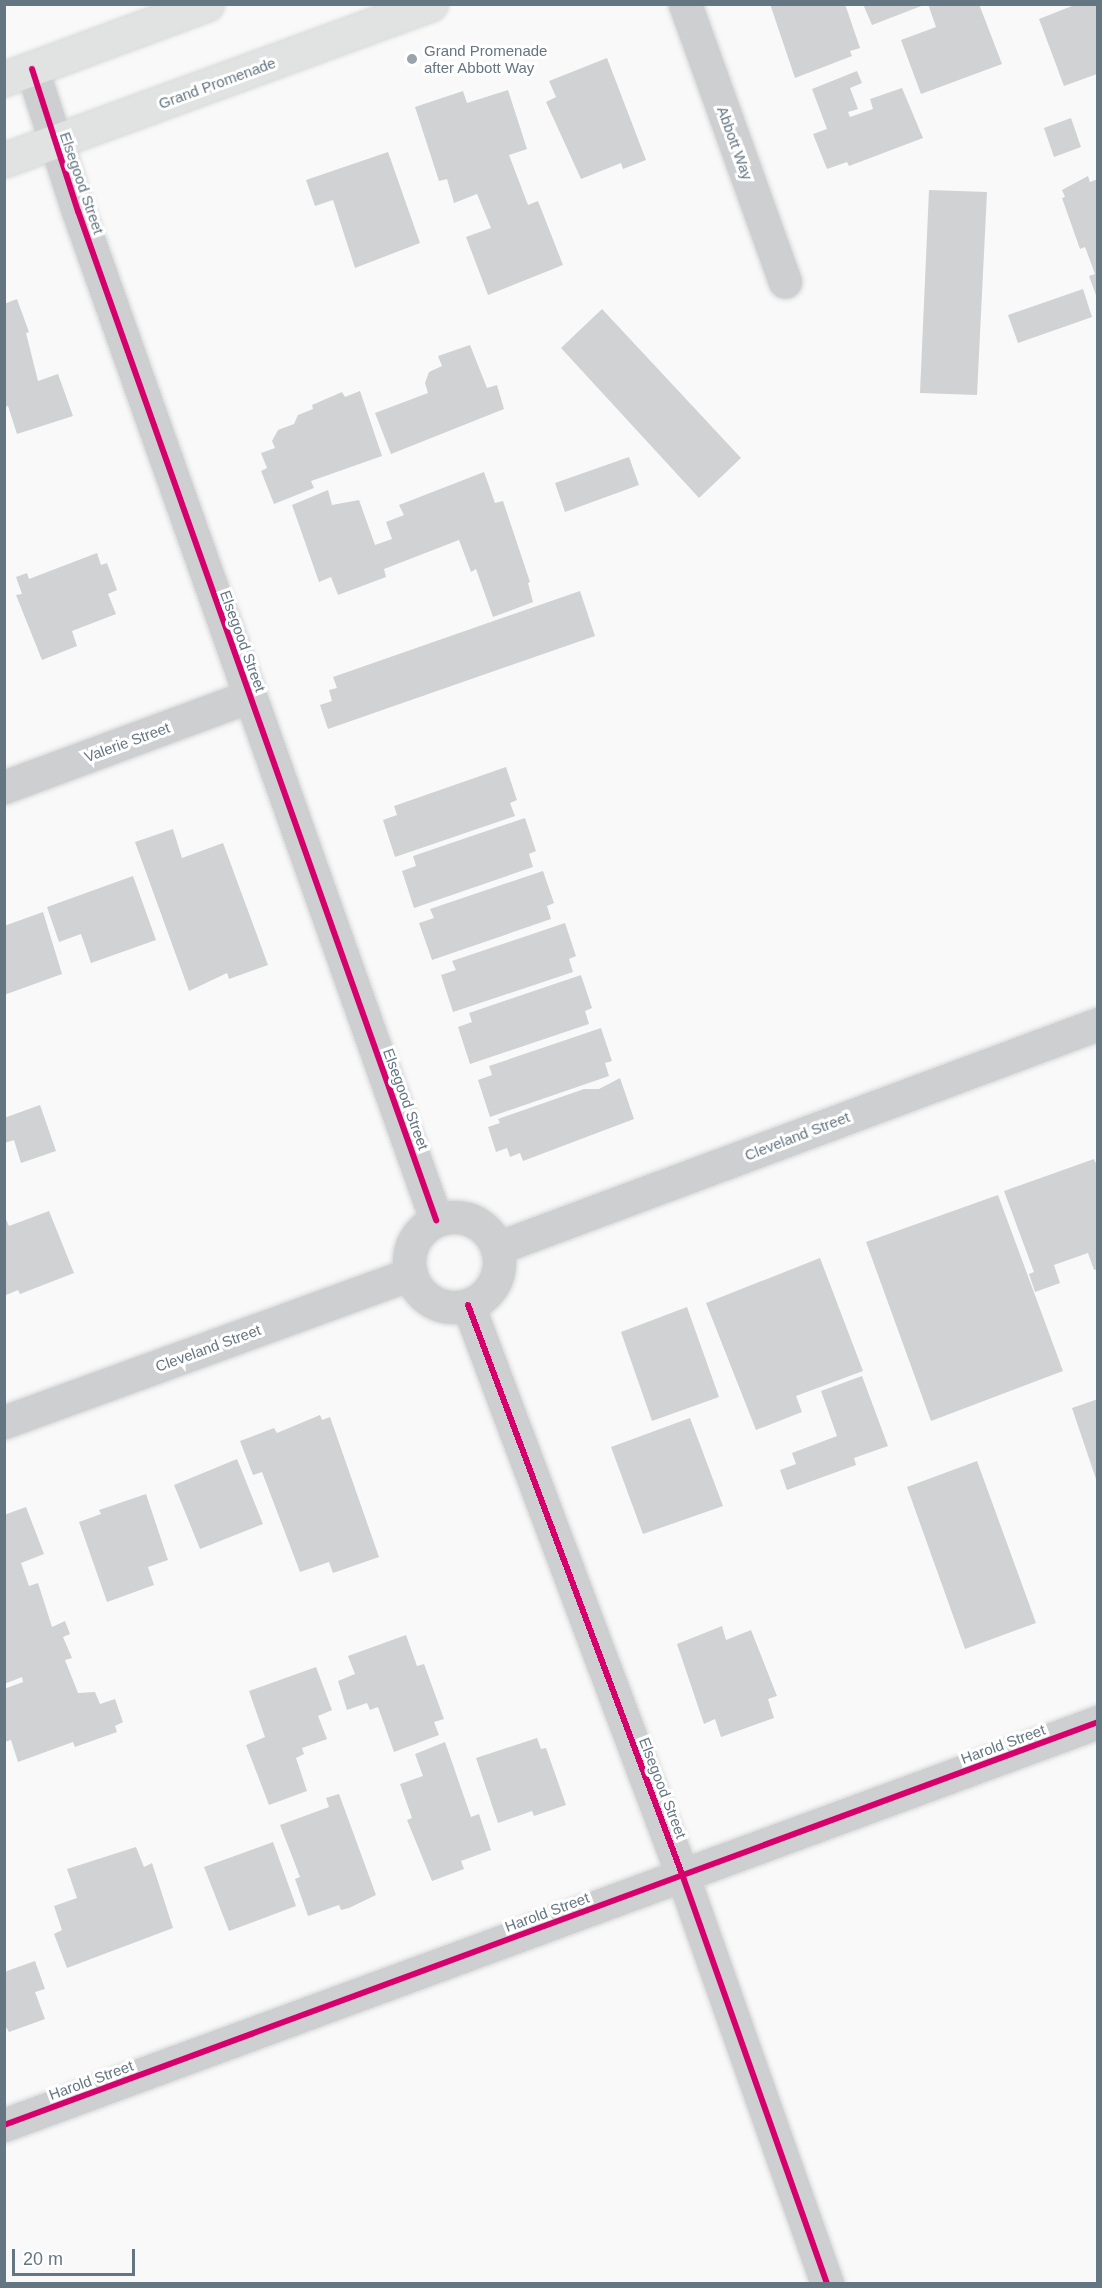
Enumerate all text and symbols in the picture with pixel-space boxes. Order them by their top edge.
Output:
place label: Grand Promenade after Abbott Way [424,41,547,76]
marker: Grand Promenade after Abbott Way [405,52,419,66]
street label: Grand Promenade [156,53,278,113]
street label: Abbott Way [713,104,757,182]
street label: Elsegood Street [56,130,108,236]
street label: Elsegood Street [216,588,270,694]
street label: Valerie Street [82,718,172,766]
street label: Elsegood Street [379,1046,433,1152]
street label: Cleveland Street [742,1108,852,1164]
street label: Cleveland Street [153,1321,263,1375]
street label: Harold Street [958,1720,1048,1768]
street label: Elsegood Street [635,1735,691,1841]
street label: Harold Street [502,1888,592,1936]
street label: Harold Street [46,2056,136,2104]
scale bar [15,2237,138,2275]
text: 20 m [23,2249,63,2269]

